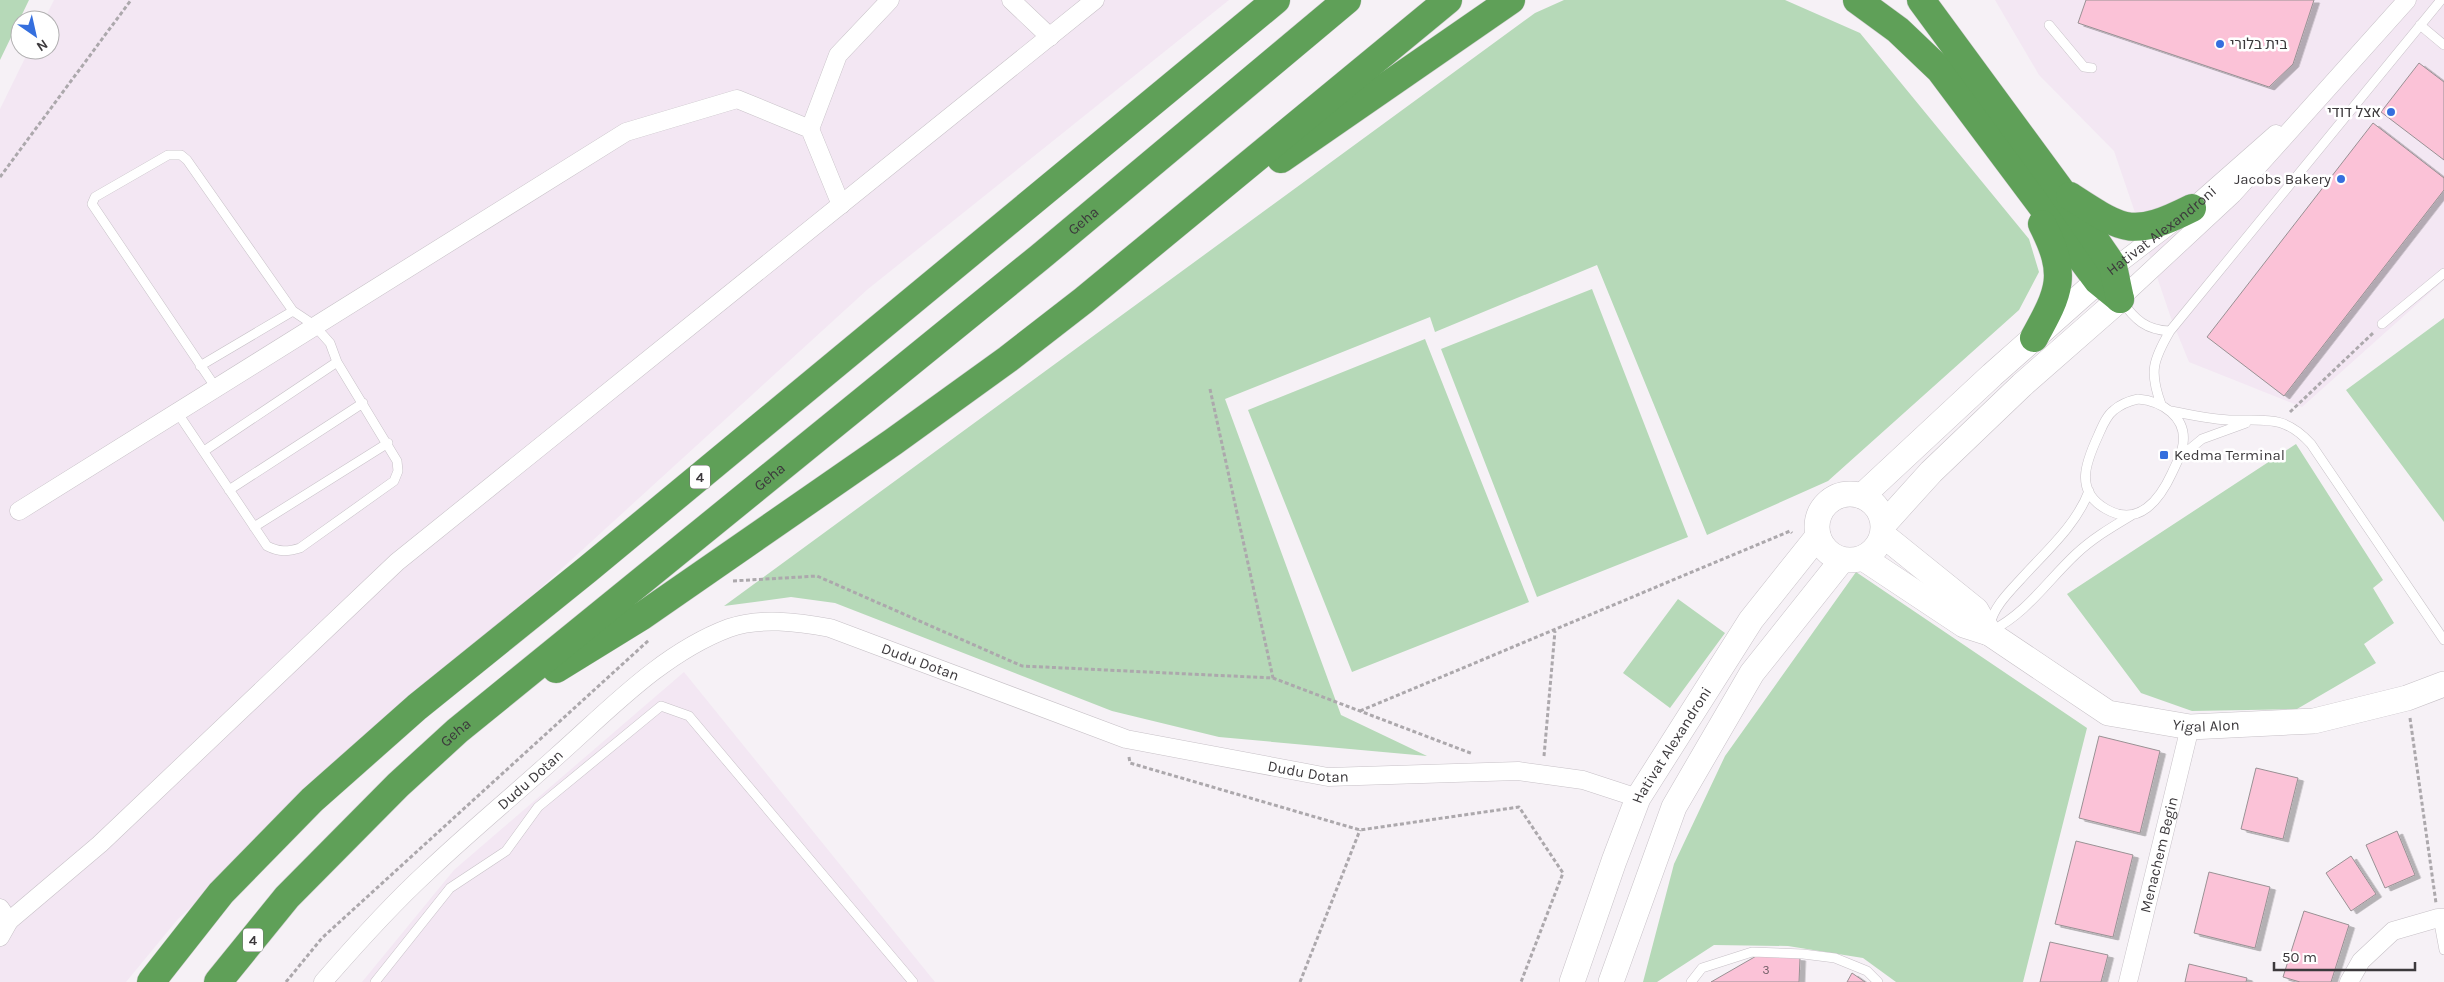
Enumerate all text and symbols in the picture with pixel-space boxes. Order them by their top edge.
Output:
north arrow [10,10,60,60]
place label: בית בלורי [2230,35,2287,53]
text: N [33,36,51,55]
marker: בית בלורי [2214,38,2226,50]
place label: אצל דודי [2327,103,2381,121]
marker: אצל דודי [2385,106,2397,118]
place label: Jacobs Bakery [2234,170,2331,188]
marker: Jacobs Bakery [2335,173,2347,185]
street label: Hativat Alexandroni [2103,182,2220,279]
street label: Geha [1064,203,1102,239]
place label: Kedma Terminal [2174,446,2285,464]
marker: Kedma Terminal [2158,449,2170,461]
street label: Geha [750,459,789,495]
road number: 4 [690,466,710,488]
street label: Dudu Dotan [879,639,962,685]
street label: Hativat Alexandroni [1628,683,1715,806]
street label: Geha [437,714,474,751]
street label: Yigal Alon [2171,715,2240,737]
street label: Dudu Dotan [494,746,567,813]
street label: Dudu Dotan [1266,757,1349,786]
street label: Menachem Begin [2136,795,2182,915]
road number: 4 [243,928,263,952]
scale bar [2274,940,2415,972]
text: 50 m [2282,948,2317,966]
house number: 3 [1762,963,1770,977]

